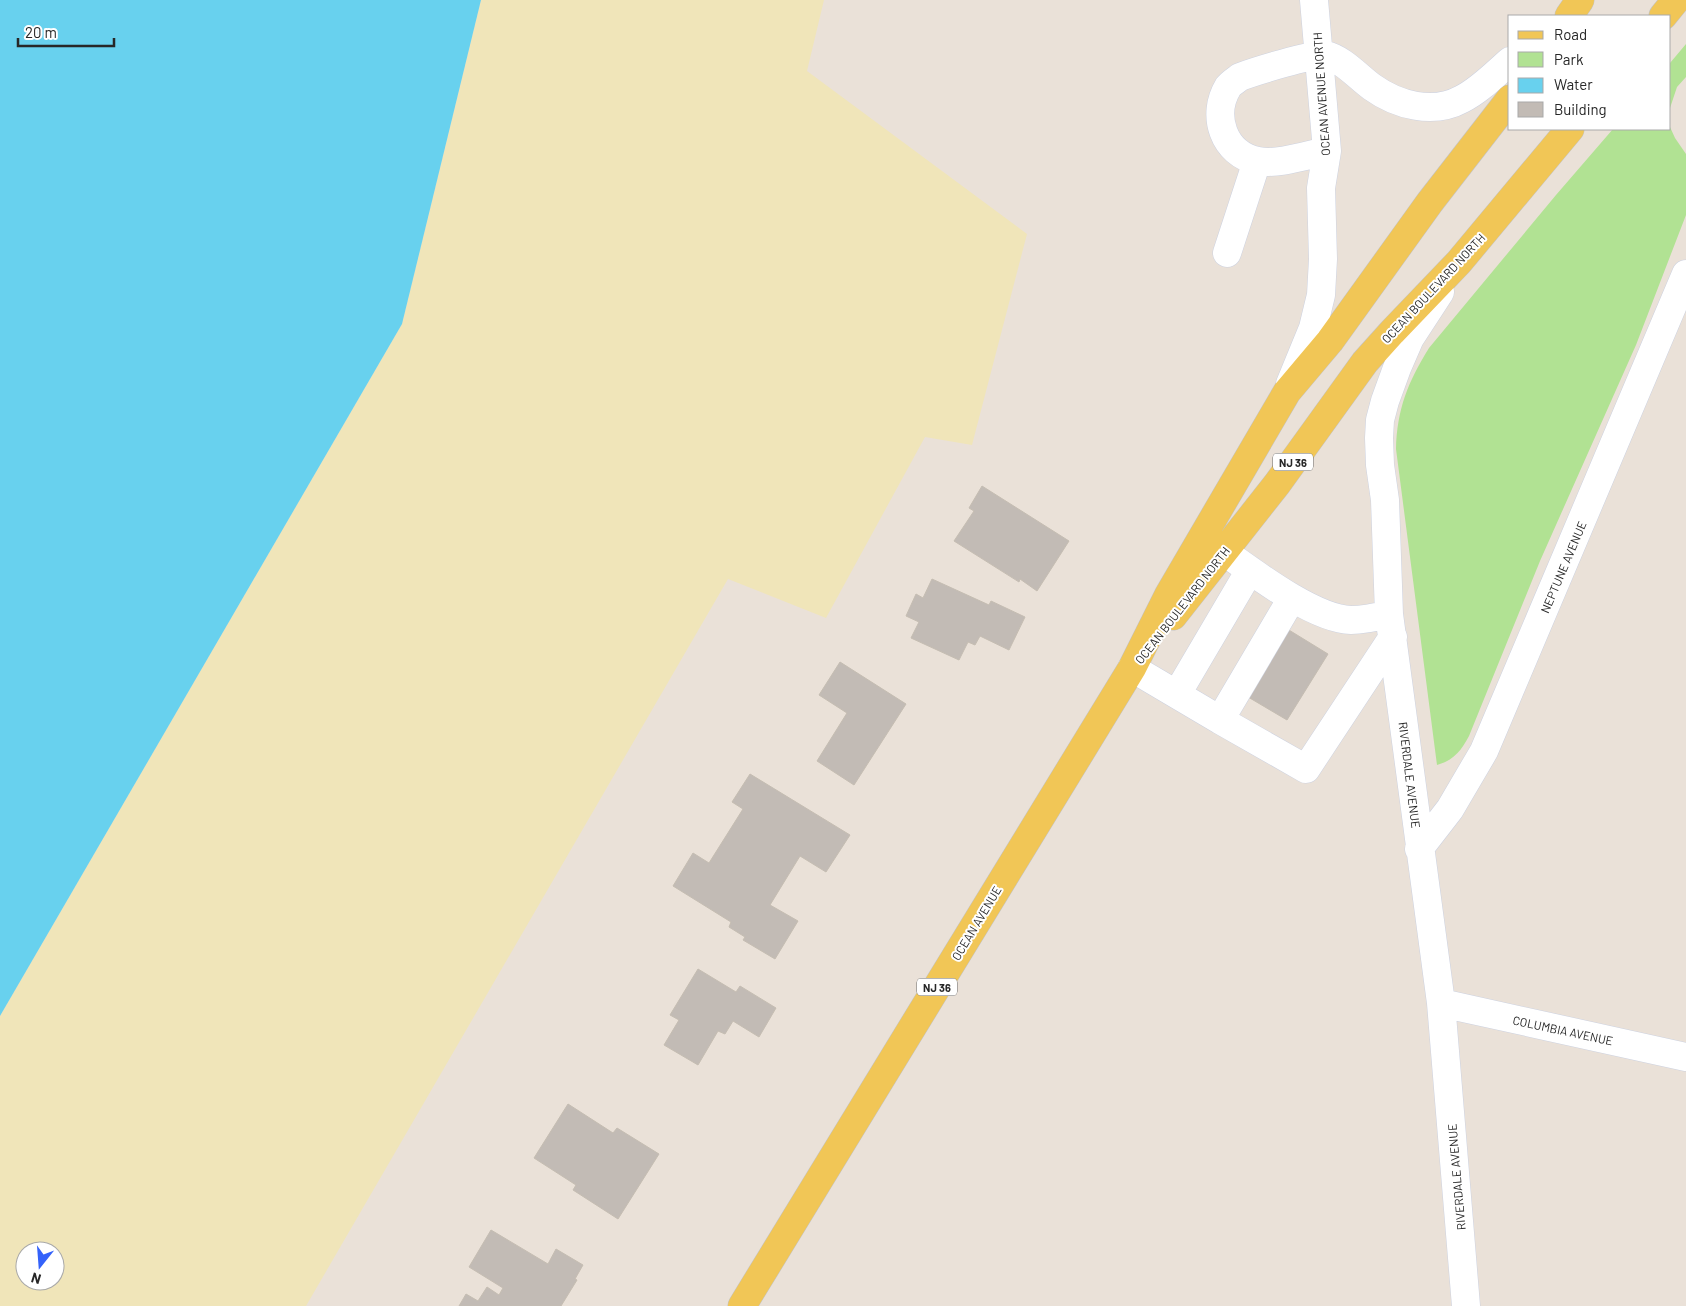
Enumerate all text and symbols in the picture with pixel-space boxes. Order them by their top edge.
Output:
scale bar [18,15,114,47]
legend [1508,15,1671,130]
text: 20 m [25,23,57,41]
text: Road [1554,25,1587,43]
street label: OCEAN AVENUE NORTH [1310,32,1332,156]
text: Park [1554,50,1584,68]
text: Water [1554,75,1593,93]
text: Building [1554,100,1607,118]
street label: OCEAN BOULEVARD NORTH [1379,230,1487,346]
road number: NJ 36 [1273,454,1313,471]
street label: NEPTUNE AVENUE [1537,519,1589,615]
street label: OCEAN BOULEVARD NORTH [1132,544,1232,666]
street label: RIVERDALE AVENUE [1397,721,1423,829]
street label: OCEAN AVENUE [948,883,1004,963]
road number: NJ 36 [917,979,957,996]
street label: COLUMBIA AVENUE [1512,1013,1614,1047]
street label: RIVERDALE AVENUE [1444,1123,1468,1231]
north arrow [15,1241,65,1291]
text: N [29,1269,43,1288]

